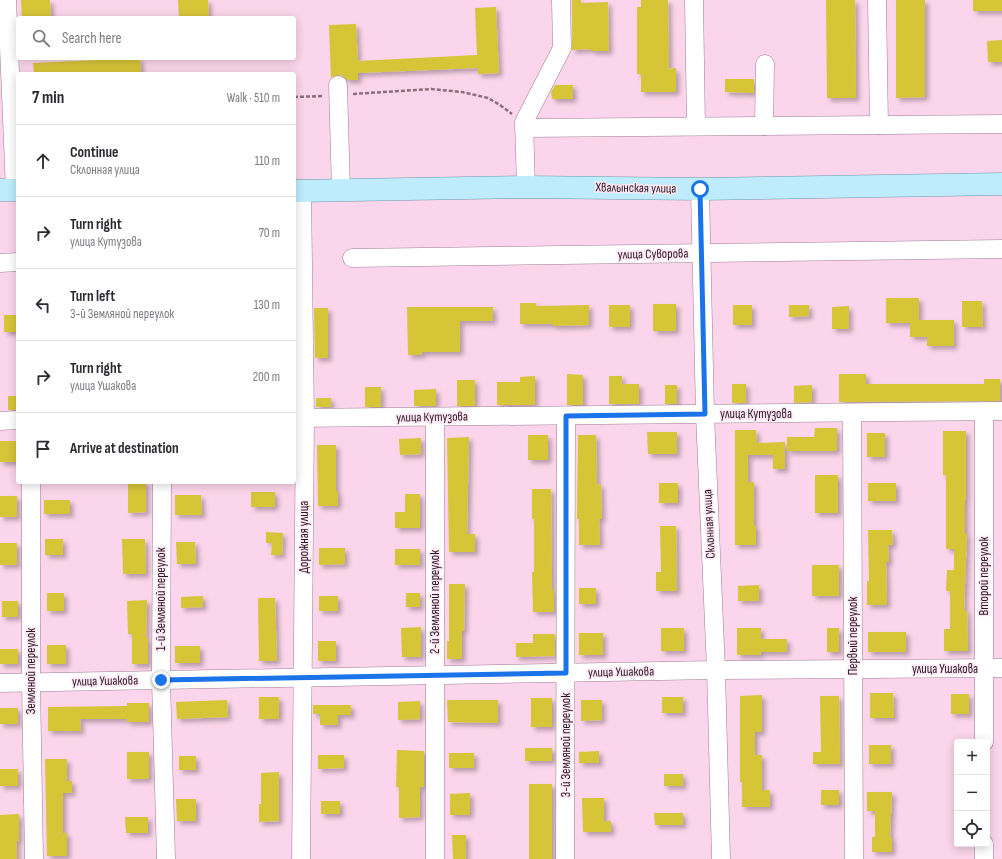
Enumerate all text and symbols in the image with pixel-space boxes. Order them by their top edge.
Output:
search box [16,16,296,60]
icon: search [30,27,52,49]
text: Search here [62,29,122,48]
text: 7 min [32,88,64,108]
text: Walk · 510 m [227,90,280,106]
text: Continue [70,143,119,162]
icon: ahead [32,150,54,172]
text: 110 m [255,153,280,169]
text: Склонная улица [70,162,140,178]
street label: Хвалынская улица [594,179,677,197]
route start [691,180,709,198]
text: Turn right [70,215,122,234]
icon: right [32,222,54,244]
text: 70 m [259,225,280,241]
text: улица Кутузова [70,234,142,250]
street label: улица Суворова [617,245,689,263]
text: Turn left [70,287,115,306]
icon: left [32,294,54,316]
text: 130 m [254,297,280,313]
text: 3-й Земляной переулок [70,306,174,322]
text: Turn right [70,359,122,378]
icon: right [32,366,54,388]
text: 200 m [253,369,280,385]
text: улица Ушакова [70,378,136,394]
street label: улица Кутузова [720,406,792,422]
street label: улица Кутузова [396,408,468,426]
icon: arrive [32,438,54,460]
text: Arrive at destination [70,439,179,458]
street label: Склонная улица [699,489,719,559]
street label: Дорожная улица [296,501,312,573]
street label: Второй переулок [976,536,992,616]
street label: 1-й Земляной переулок [153,547,169,651]
street label: 2-й Земляной переулок [427,550,443,654]
street label: Первый переулок [845,597,861,675]
street label: Земляной переулок [23,628,39,714]
street label: улица Ушакова [912,661,978,677]
street label: улица Ушакова [588,663,654,681]
route end [152,671,170,689]
street label: улица Ушакова [72,672,138,690]
street label: 3-й Земляной переулок [558,693,574,797]
map controls [954,739,990,847]
button: + [954,739,990,775]
button: − [954,775,990,811]
button: locate [954,811,990,847]

